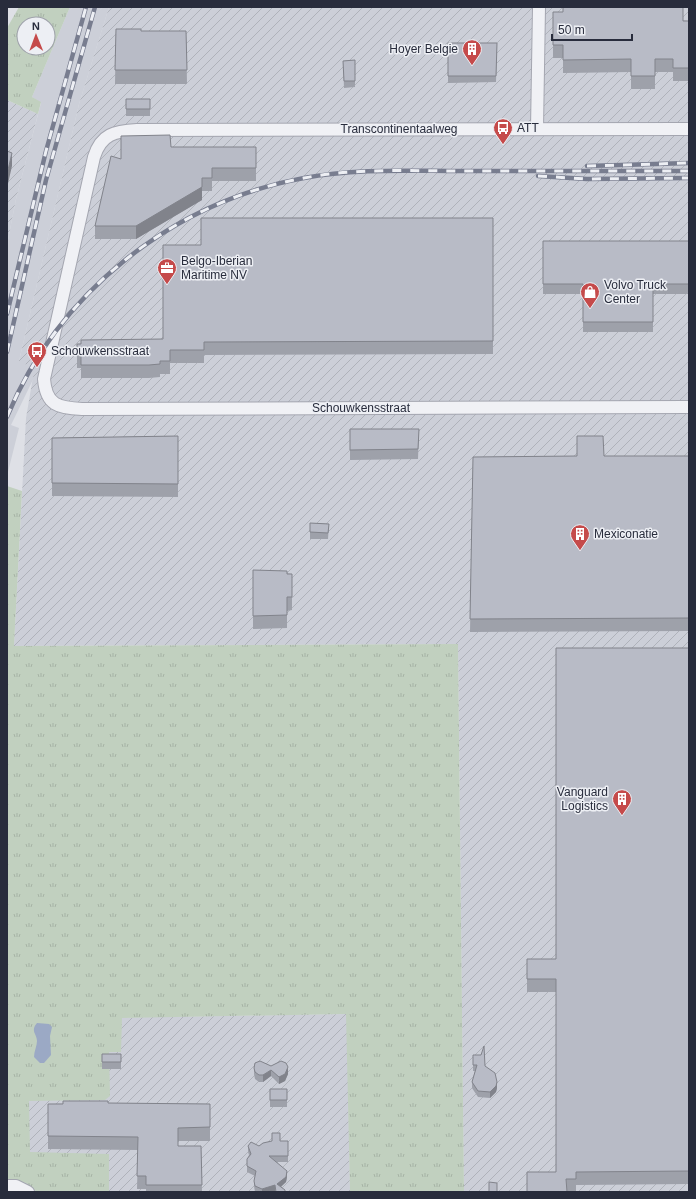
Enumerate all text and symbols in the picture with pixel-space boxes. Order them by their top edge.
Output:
north arrow [16,16,56,56]
scale bar [552,16,632,42]
text: N [32,20,40,32]
text: 50 m [558,23,585,37]
building icon: Hoyer Belgie [461,38,483,66]
place label: Hoyer Belgie [389,42,458,56]
bus stop icon: ATT [492,117,514,145]
place label: ATT [517,121,539,135]
street label: Transcontinentaalweg [341,122,457,136]
place label: Belgo-Iberian Maritime NV [181,254,252,282]
office icon: Belgo-Iberian Maritime NV [156,257,178,285]
place label: Volvo Truck Center [604,278,667,306]
shop icon: Volvo Truck Center [579,281,601,309]
bus stop icon: Schouwkensstraat [26,340,48,368]
place label: Schouwkensstraat [51,344,150,358]
street label: Schouwkensstraat [312,401,411,415]
building icon: Mexiconatie [569,523,591,551]
place label: Mexiconatie [594,527,658,541]
place label: Vanguard Logistics [557,785,608,813]
building icon: Vanguard Logistics [611,788,633,816]

